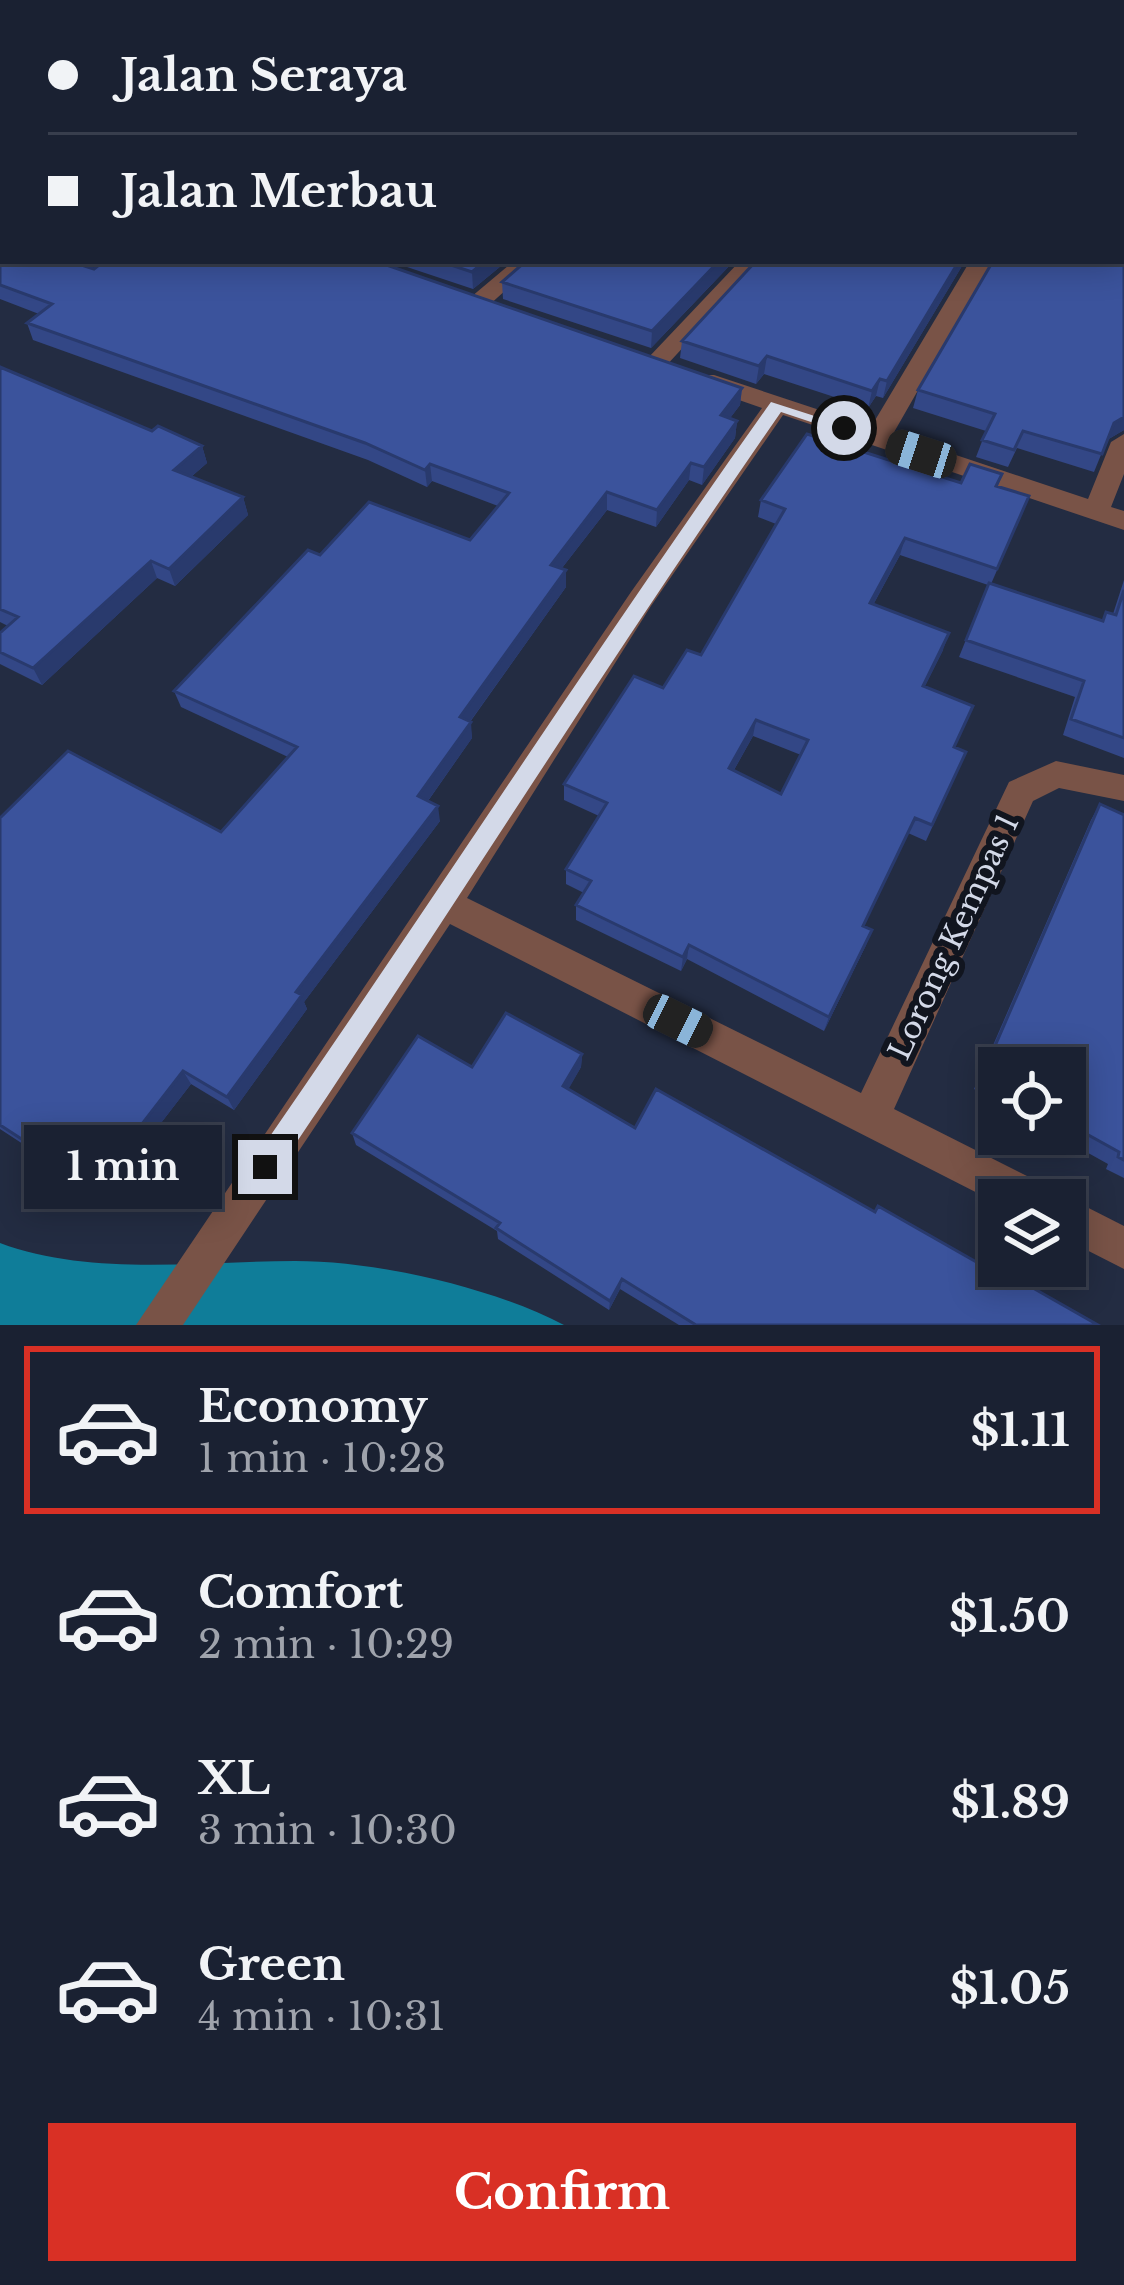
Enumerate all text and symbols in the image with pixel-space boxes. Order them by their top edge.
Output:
text: Jalan Seraya [120,47,407,103]
text: Jalan Merbau [120,163,437,219]
route start [817,401,871,455]
car [881,426,961,482]
street label: Lorong Kempas 1 [880,808,1027,1065]
car [638,989,718,1053]
map controls [978,1047,1086,1287]
button: locate [978,1047,1086,1155]
callout: 1 min [25,1125,223,1209]
route end [238,1140,292,1194]
text: 1 min [67,1142,179,1191]
button: layers [978,1179,1086,1287]
icon: car [54,1376,162,1484]
text: Economy [198,1378,428,1434]
text: $1.11 [970,1402,1070,1458]
text: 1 min · 10:28 [198,1434,446,1483]
icon: car [54,1562,162,1670]
text: Comfort [198,1564,403,1620]
text: $1.50 [949,1588,1070,1644]
text: 2 min · 10:29 [198,1620,454,1669]
icon: car [54,1748,162,1856]
text: XL [198,1750,270,1806]
text: $1.89 [951,1774,1070,1830]
text: 3 min · 10:30 [198,1806,457,1855]
icon: car [54,1934,162,2042]
text: Green [198,1936,345,1992]
text: $1.05 [950,1960,1070,2016]
text: 4 min · 10:31 [198,1992,445,2041]
button: Confirm [48,2123,1076,2261]

